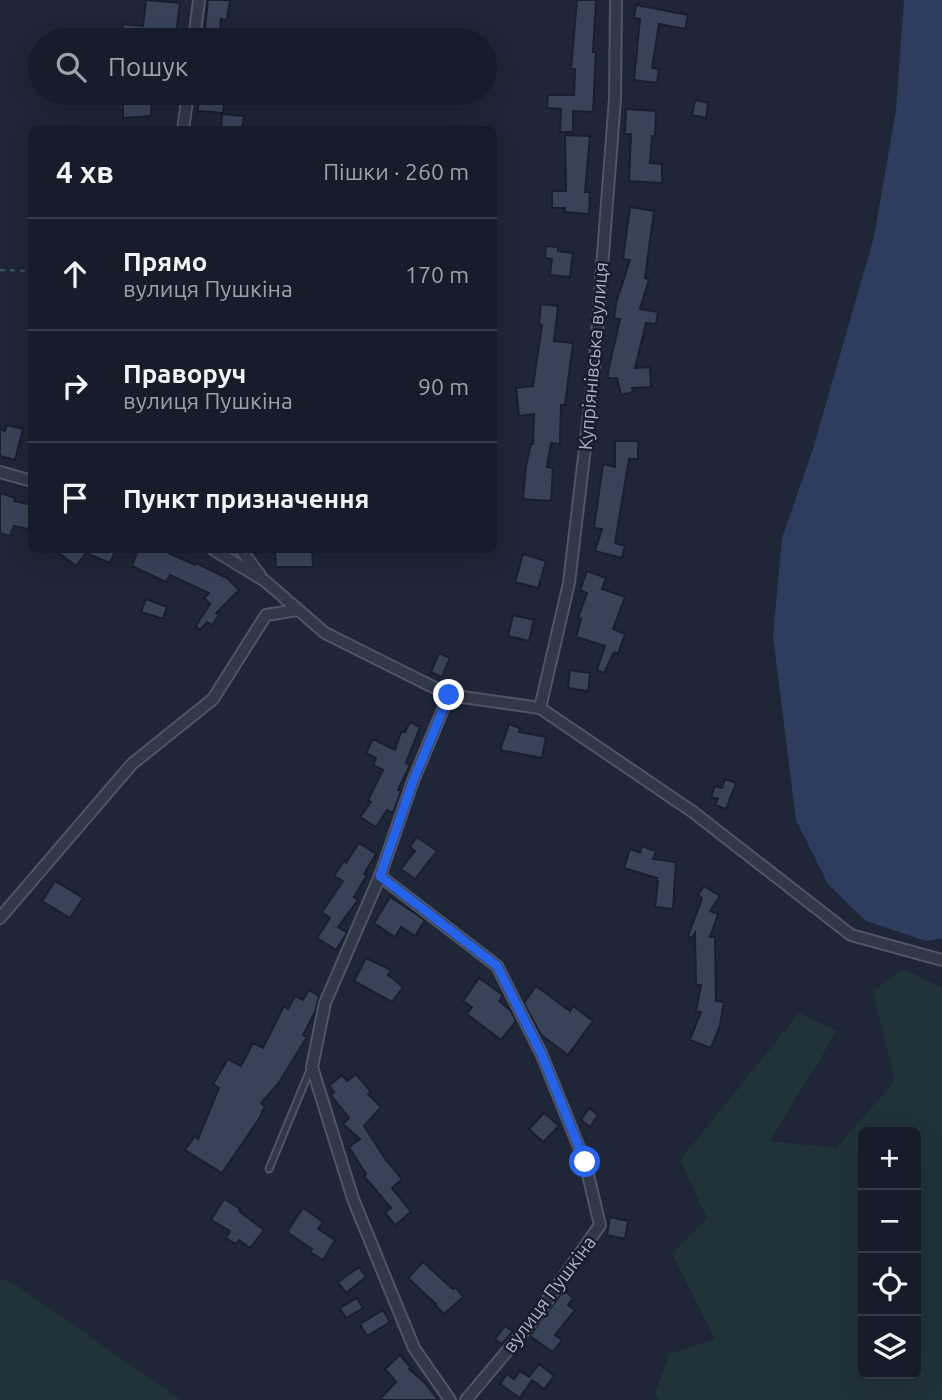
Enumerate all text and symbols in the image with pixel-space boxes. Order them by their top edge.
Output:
search box [28,28,497,105]
icon: search [52,48,90,86]
text: Пошук [108,52,188,81]
text: 4 хв [56,155,114,189]
text: Пішки · 260 m [323,159,469,184]
text: Прямо [123,247,207,276]
icon: ahead [56,255,94,293]
street label: Купріянівська вулиця [574,261,612,451]
text: 170 m [405,262,469,287]
text: вулиця Пушкіна [123,276,293,301]
text: Праворуч [123,359,246,388]
icon: right [56,367,94,405]
text: 90 m [418,374,469,399]
text: вулиця Пушкіна [123,388,293,413]
icon: arrive [56,479,94,517]
text: Пункт призначення [123,484,369,513]
route end [433,679,464,710]
map controls [858,1127,921,1379]
button: + [858,1127,921,1190]
route start [569,1146,600,1177]
button: − [858,1190,921,1253]
street label: вулиця Пушкіна [498,1231,600,1357]
button: locate [858,1253,921,1316]
button: layers [858,1316,921,1379]

